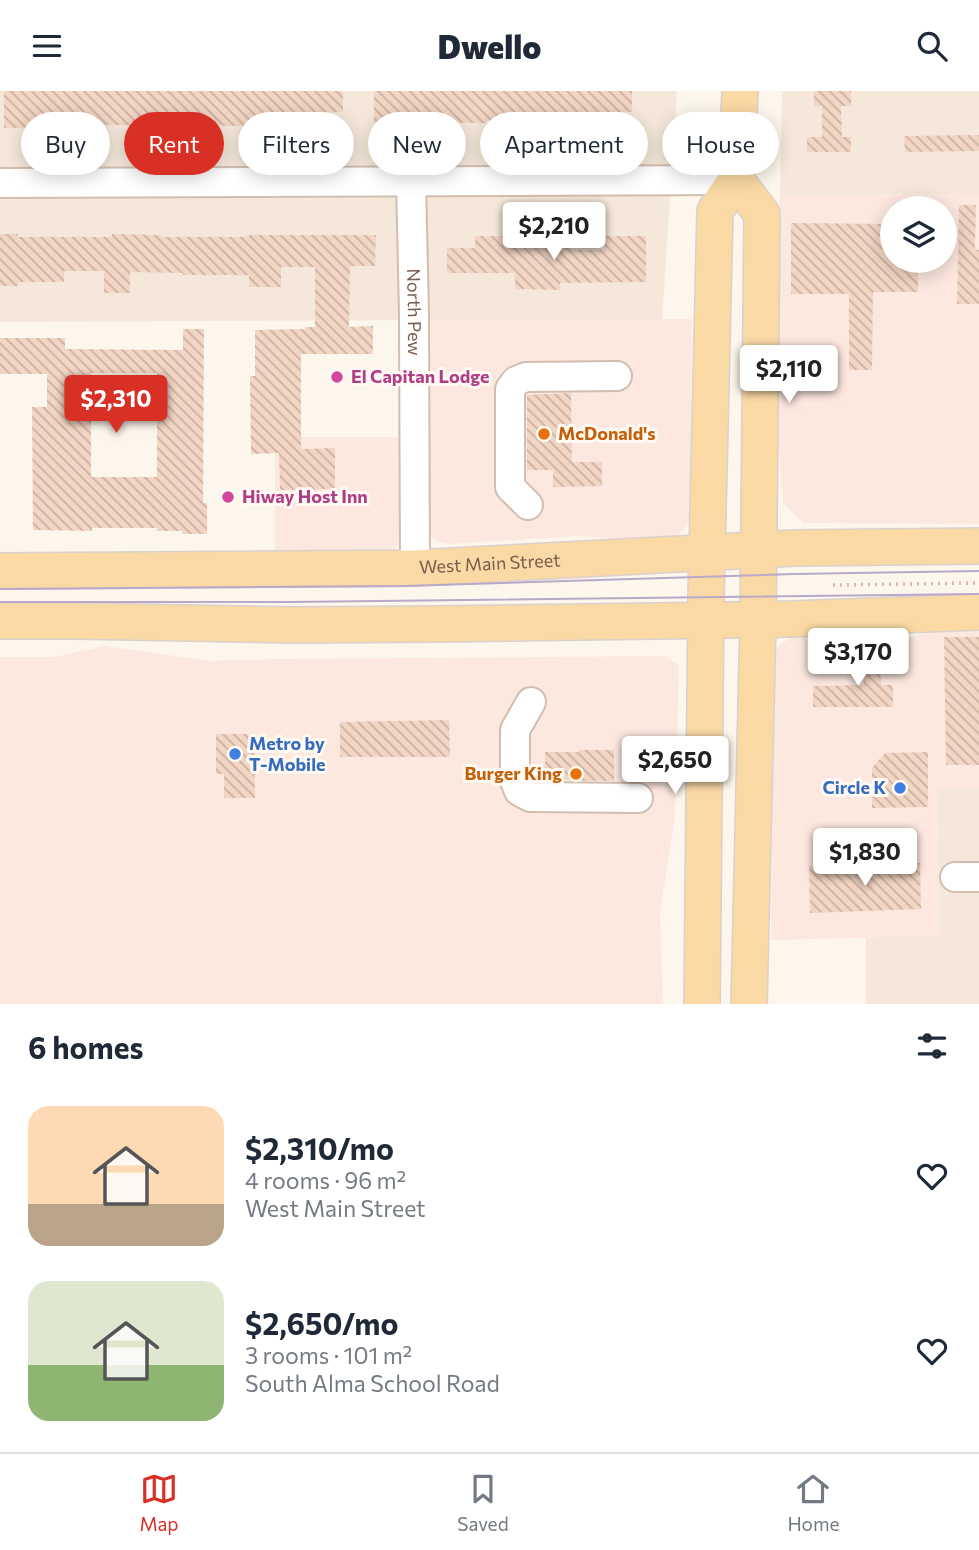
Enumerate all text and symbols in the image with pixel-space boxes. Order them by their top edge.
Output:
text: Dwello [438,26,541,66]
icon: menu [28,27,66,65]
icon: search [913,27,951,65]
chip: Buy [21,112,110,175]
chip: Rent [124,112,224,175]
chip: Filters [238,112,354,175]
chip: New [368,112,466,175]
chip: Apartment [480,112,648,175]
chip: House [662,112,779,175]
map controls [880,196,957,273]
button: layers [880,196,957,273]
pin: $2,210 [497,202,611,262]
text: $2,210 [519,211,589,239]
street label: North Pew [403,268,426,356]
pin: $2,110 [732,345,846,405]
text: $2,110 [756,354,822,382]
place label: El Capitan Lodge [351,365,489,387]
marker: El Capitan Lodge [329,369,345,385]
pin: $2,310 [59,375,173,435]
text: $2,310 [80,384,152,412]
place label: McDonald's [558,422,656,444]
marker: McDonald's [536,426,552,442]
place label: Hiway Host Inn [242,485,368,507]
marker: Hiway Host Inn [220,489,236,505]
street label: West Main Street [419,548,561,578]
pin: $3,170 [801,629,915,688]
text: $3,170 [824,637,892,665]
place label: Metro by T-Mobile [249,732,326,775]
pin: $2,650 [618,737,732,796]
text: $2,650 [638,745,712,773]
marker: Metro by T-Mobile [227,746,243,762]
place label: Burger King [464,762,562,784]
marker: Burger King [568,766,584,782]
place label: Circle K [822,776,886,798]
marker: Circle K [892,780,908,796]
pin: $1,830 [808,829,922,888]
text: $1,830 [829,837,901,865]
icon: filters [913,1027,951,1065]
text: 6 homes [28,1028,143,1065]
text: $2,310/mo [245,1129,394,1166]
icon: home [84,1134,168,1218]
icon: heart [913,1157,951,1195]
text: 4 rooms · 96 m² [245,1166,406,1194]
text: West Main Street [245,1194,426,1222]
text: $2,650/mo [245,1304,398,1341]
icon: home [84,1309,168,1393]
icon: heart [913,1332,951,1370]
text: 3 rooms · 101 m² [245,1341,412,1369]
text: South Alma School Road [245,1369,500,1397]
tab: Map [139,1470,179,1535]
tab: Saved [457,1470,509,1535]
tab: Home [787,1470,840,1535]

